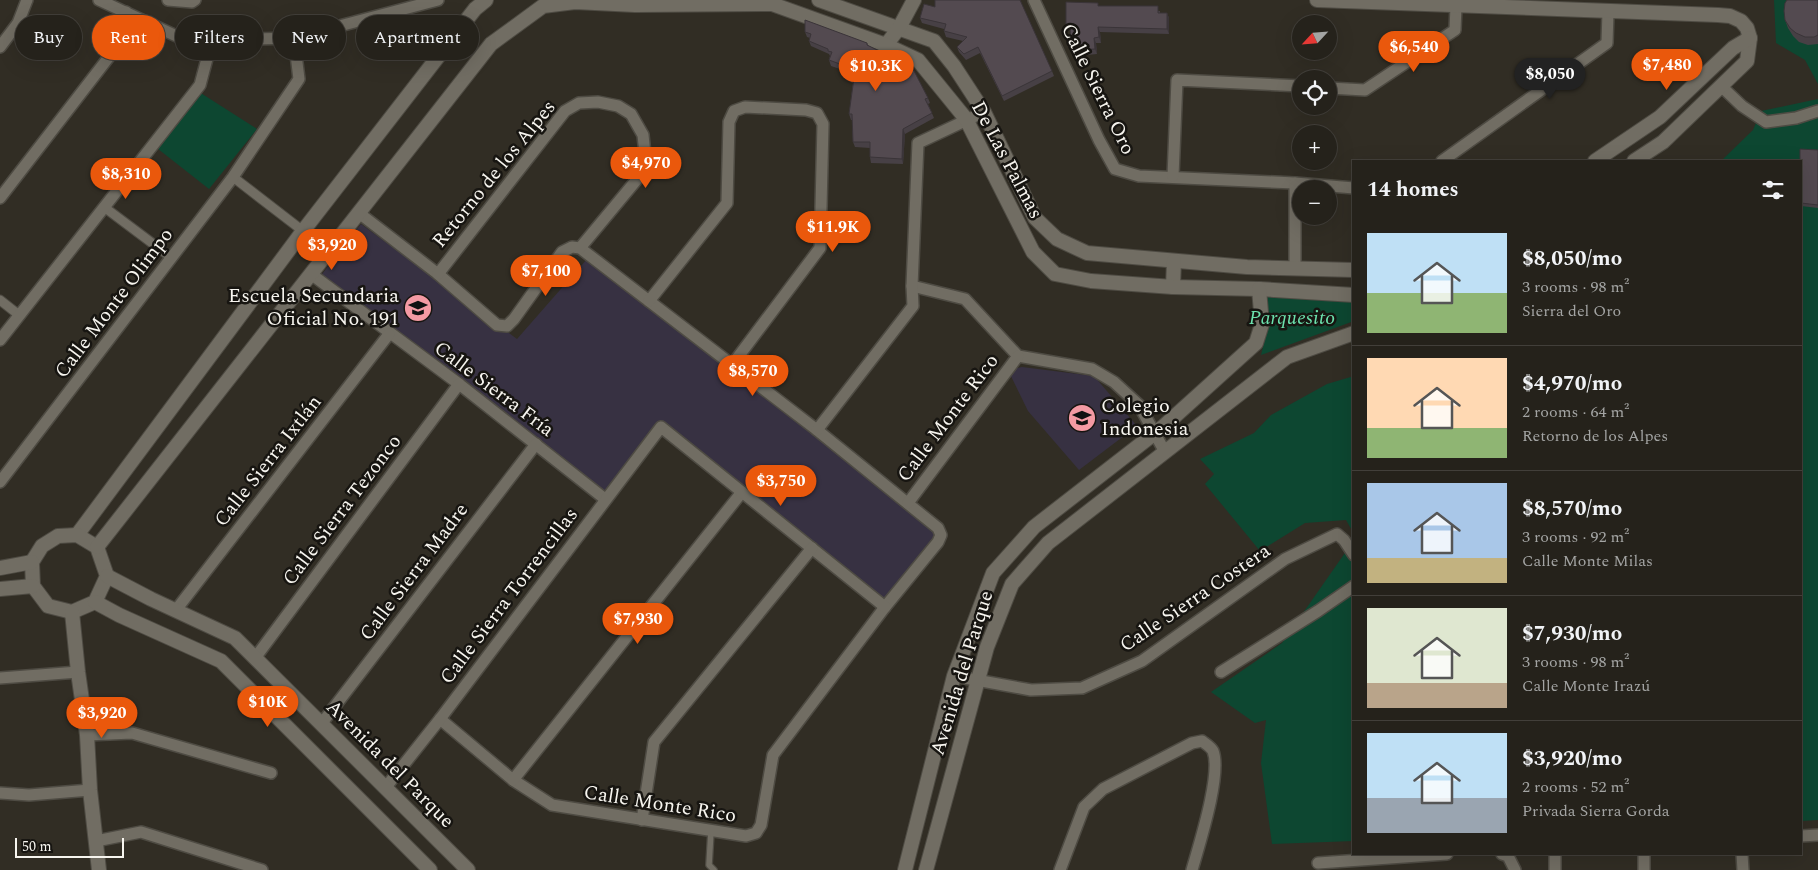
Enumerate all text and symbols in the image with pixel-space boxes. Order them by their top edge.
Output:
chip: Buy [15,15,82,60]
chip: Rent [92,15,165,60]
chip: Filters [175,15,263,60]
chip: New [273,15,346,60]
chip: Apartment [356,15,479,60]
north arrow [1292,15,1338,60]
map controls [1292,15,1337,225]
street label: Calle Sierra Oro [1053,18,1143,160]
pin: $6,540 [1373,30,1455,73]
text: $6,540 [1389,35,1439,59]
pin: $7,480 [1626,48,1708,91]
pin: $10.3K [835,49,917,92]
text: $7,480 [1642,53,1692,77]
text: $10.3K [850,54,902,78]
pin: $8,050 [1509,58,1591,100]
text: $8,050 [1525,62,1575,86]
button: locate [1292,70,1337,115]
street label: Retorno de los Alpes [425,94,563,254]
street label: De Las Palmas [963,96,1051,224]
button: + [1292,125,1337,170]
pin: $4,970 [605,146,687,189]
text: $4,970 [621,151,671,175]
pin: $8,310 [85,158,167,200]
text: $8,310 [101,162,151,186]
text: 14 homes [1367,174,1459,206]
icon: filters [1759,176,1787,204]
button: − [1292,180,1337,225]
pin: $11.9K [792,210,874,253]
text: $11.9K [807,215,859,239]
street label: Calle Monte Olimpo [47,221,181,385]
pin: $3,920 [291,228,373,271]
text: $3,920 [307,233,357,257]
text: $8,050/mo [1522,243,1622,275]
icon: home [1407,253,1467,313]
pin: $7,100 [505,254,587,297]
text: $7,100 [521,259,571,283]
text: 3 rooms · 98 m² [1522,275,1629,299]
place label: Escuela Secundaria Oficial No. 191 [228,281,399,334]
school or university icon: Escuela Secundaria Oficial No. 191 [403,293,433,323]
text: Sierra del Oro [1522,299,1621,323]
park label: Parquesito [1249,303,1335,333]
street label: Calle Sierra Fría [428,334,561,444]
street label: Calle Monte Rico [890,348,1006,488]
pin: $8,570 [712,354,794,397]
text: $8,570 [728,359,778,383]
text: $4,970/mo [1522,368,1622,400]
icon: home [1407,378,1467,438]
street label: Calle Sierra Ixtlán [207,389,329,533]
place label: Colegio Indonesia [1101,391,1189,444]
text: 2 rooms · 64 m² [1522,400,1629,424]
school or university icon: Colegio Indonesia [1067,403,1097,433]
text: Retorno de los Alpes [1522,424,1668,448]
street label: Calle Sierra Tezonco [275,428,409,592]
pin: $3,750 [740,464,822,507]
text: $3,750 [756,469,806,493]
text: $8,570/mo [1522,493,1622,525]
street label: Calle Sierra Madre [352,497,476,647]
street label: Calle Sierra Torrencillas [432,501,586,691]
icon: home [1407,503,1467,563]
text: 3 rooms · 92 m² [1522,525,1629,549]
street label: Calle Sierra Costera [1113,536,1277,660]
text: Calle Monte Milas [1522,549,1653,573]
street label: Avenida del Parque [923,587,1001,759]
pin: $7,930 [597,602,679,645]
text: $7,930 [613,607,663,631]
text: $7,930/mo [1522,618,1622,650]
icon: home [1407,628,1467,688]
text: 3 rooms · 98 m² [1522,650,1629,674]
text: Calle Monte Irazú [1522,674,1650,698]
pin: $10K [238,686,298,728]
text: $10K [248,690,288,714]
street label: Avenida del Parque [319,693,461,835]
pin: $3,920 [61,696,143,739]
text: $3,920 [77,701,127,725]
text: $3,920/mo [1522,743,1622,775]
icon: home [1407,753,1467,813]
text: 2 rooms · 52 m² [1522,775,1629,799]
street label: Calle Monte Rico [582,777,738,831]
text: Privada Sierra Gorda [1522,799,1670,823]
scale bar [15,835,124,858]
text: 50 m [22,836,52,857]

